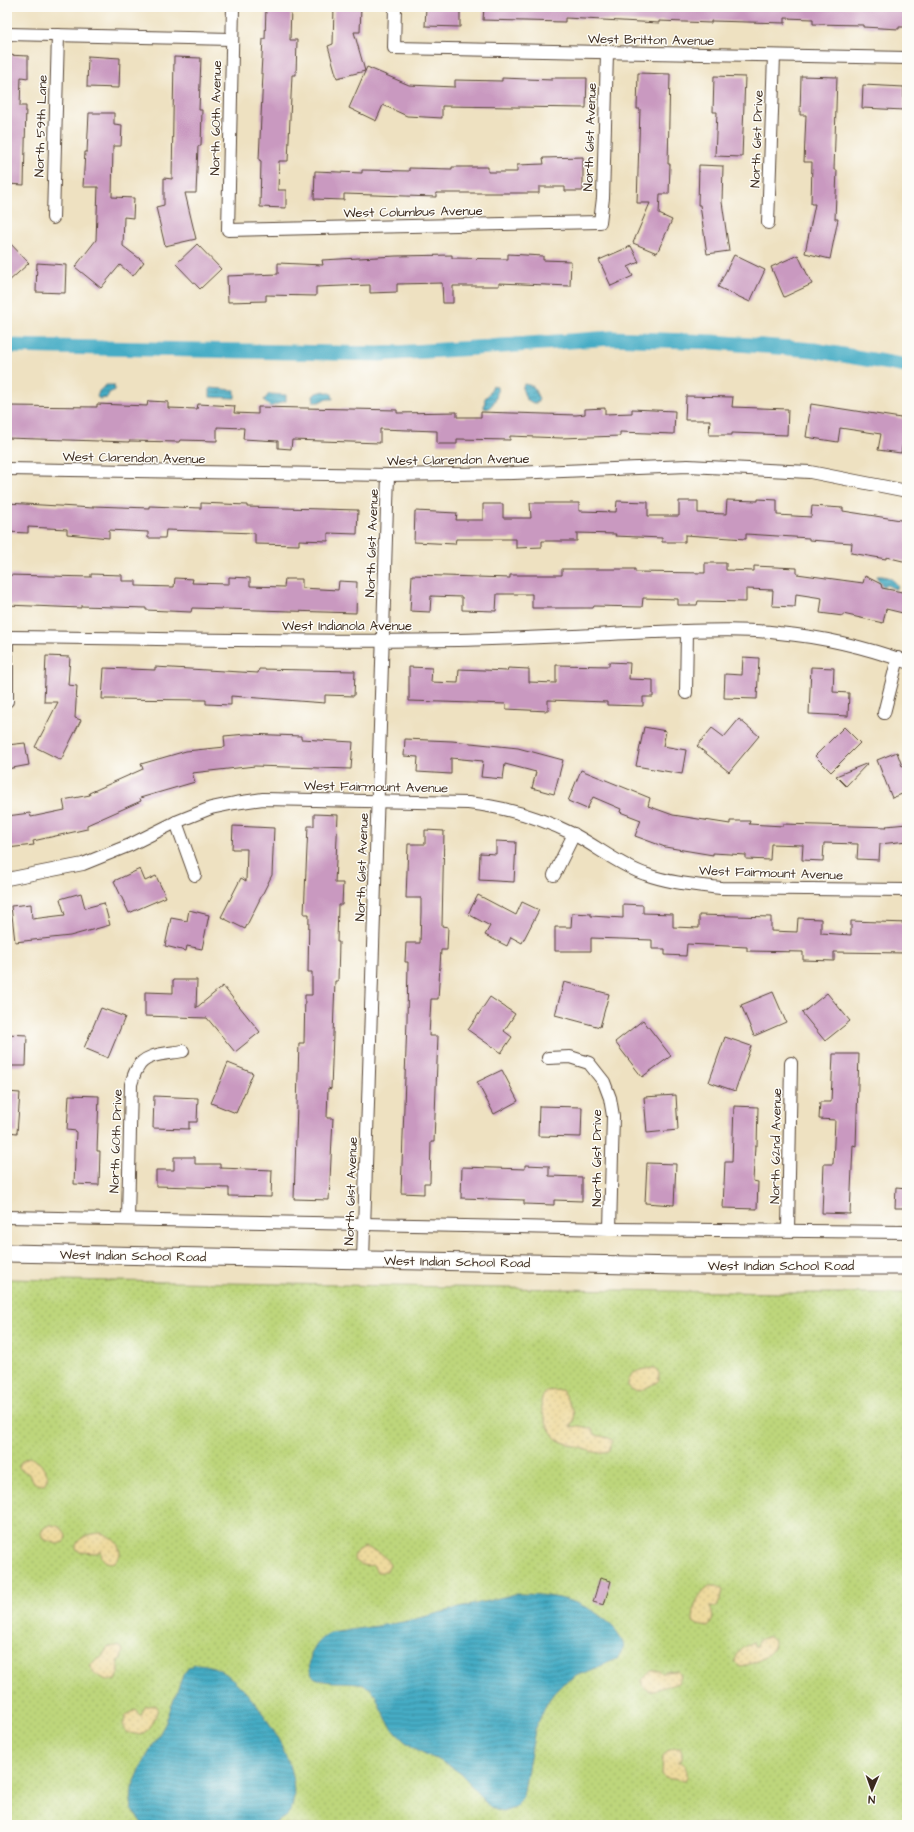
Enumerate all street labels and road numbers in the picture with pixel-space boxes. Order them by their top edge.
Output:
street label: West Britton Avenue [588,30,714,50]
street label: North 60th Avenue [206,60,226,176]
street label: North 59th Lane [30,75,52,177]
street label: North 61st Avenue [579,82,601,192]
street label: North 61st Drive [746,90,768,188]
street label: West Columbus Avenue [343,202,483,222]
street label: West Clarendon Avenue [62,448,206,468]
street label: West Clarendon Avenue [386,450,530,470]
street label: North 61st Avenue [361,488,383,598]
street label: West Indianola Avenue [282,617,412,635]
street label: West Fairmount Avenue [304,777,448,797]
street label: North 61st Avenue [351,812,373,922]
street label: West Fairmount Avenue [699,861,843,885]
street label: North 62nd Avenue [766,1088,786,1204]
street label: North 60th Drive [105,1089,127,1193]
street label: North 61st Drive [588,1109,606,1207]
street label: North 61st Avenue [340,1136,362,1246]
street label: West Indian School Road [60,1246,207,1266]
street label: West Indian School Road [384,1252,531,1272]
street label: West Indian School Road [708,1257,855,1275]

